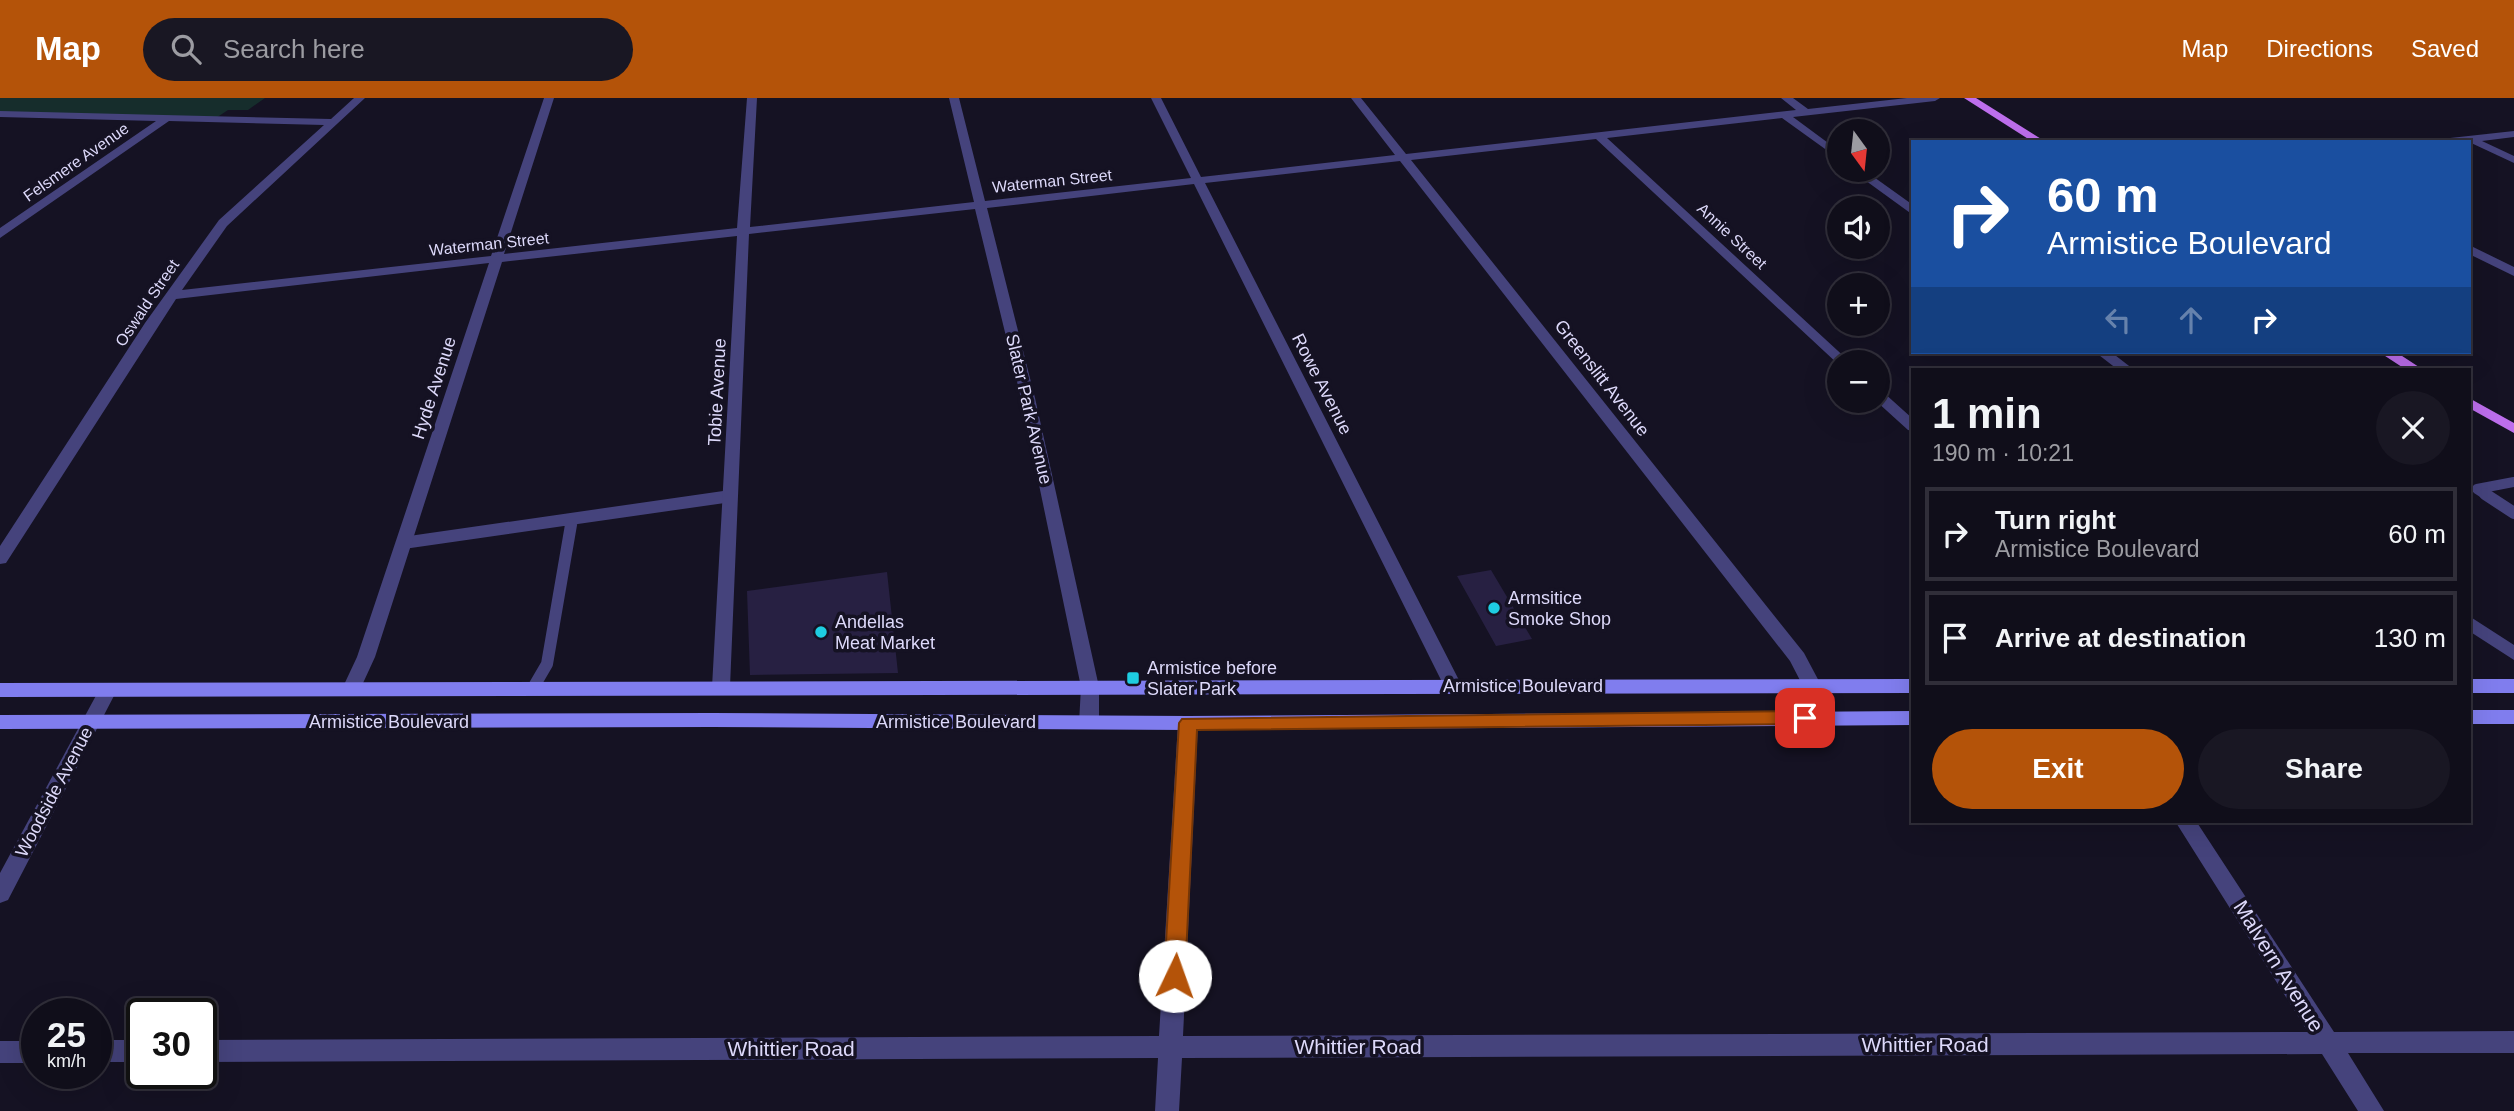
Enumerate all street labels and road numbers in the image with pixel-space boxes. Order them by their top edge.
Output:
street label: Felsmere Avenue [20,119,132,205]
street label: Waterman Street [991,166,1113,196]
street label: Annie Street [1694,200,1770,273]
street label: Waterman Street [428,229,550,259]
street label: Oswald Street [112,256,182,349]
street label: Greenslitt Avenue [1550,316,1654,440]
street label: Rowe Avenue [1288,330,1356,438]
street label: Slater Park Avenue [1002,332,1056,486]
street label: Hyde Avenue [408,334,460,442]
street label: Tobie Avenue [704,338,730,446]
street label: Armistice Boulevard [1443,676,1603,696]
street label: Armistice Boulevard [309,712,469,732]
street label: Armistice Boulevard [876,712,1036,732]
street label: Woodside Avenue [11,724,97,860]
street label: Malvern Avenue [2229,896,2329,1036]
street label: Whittier Road [1861,1033,1989,1056]
street label: Whittier Road [1294,1035,1422,1058]
street label: Whittier Road [727,1037,855,1060]

